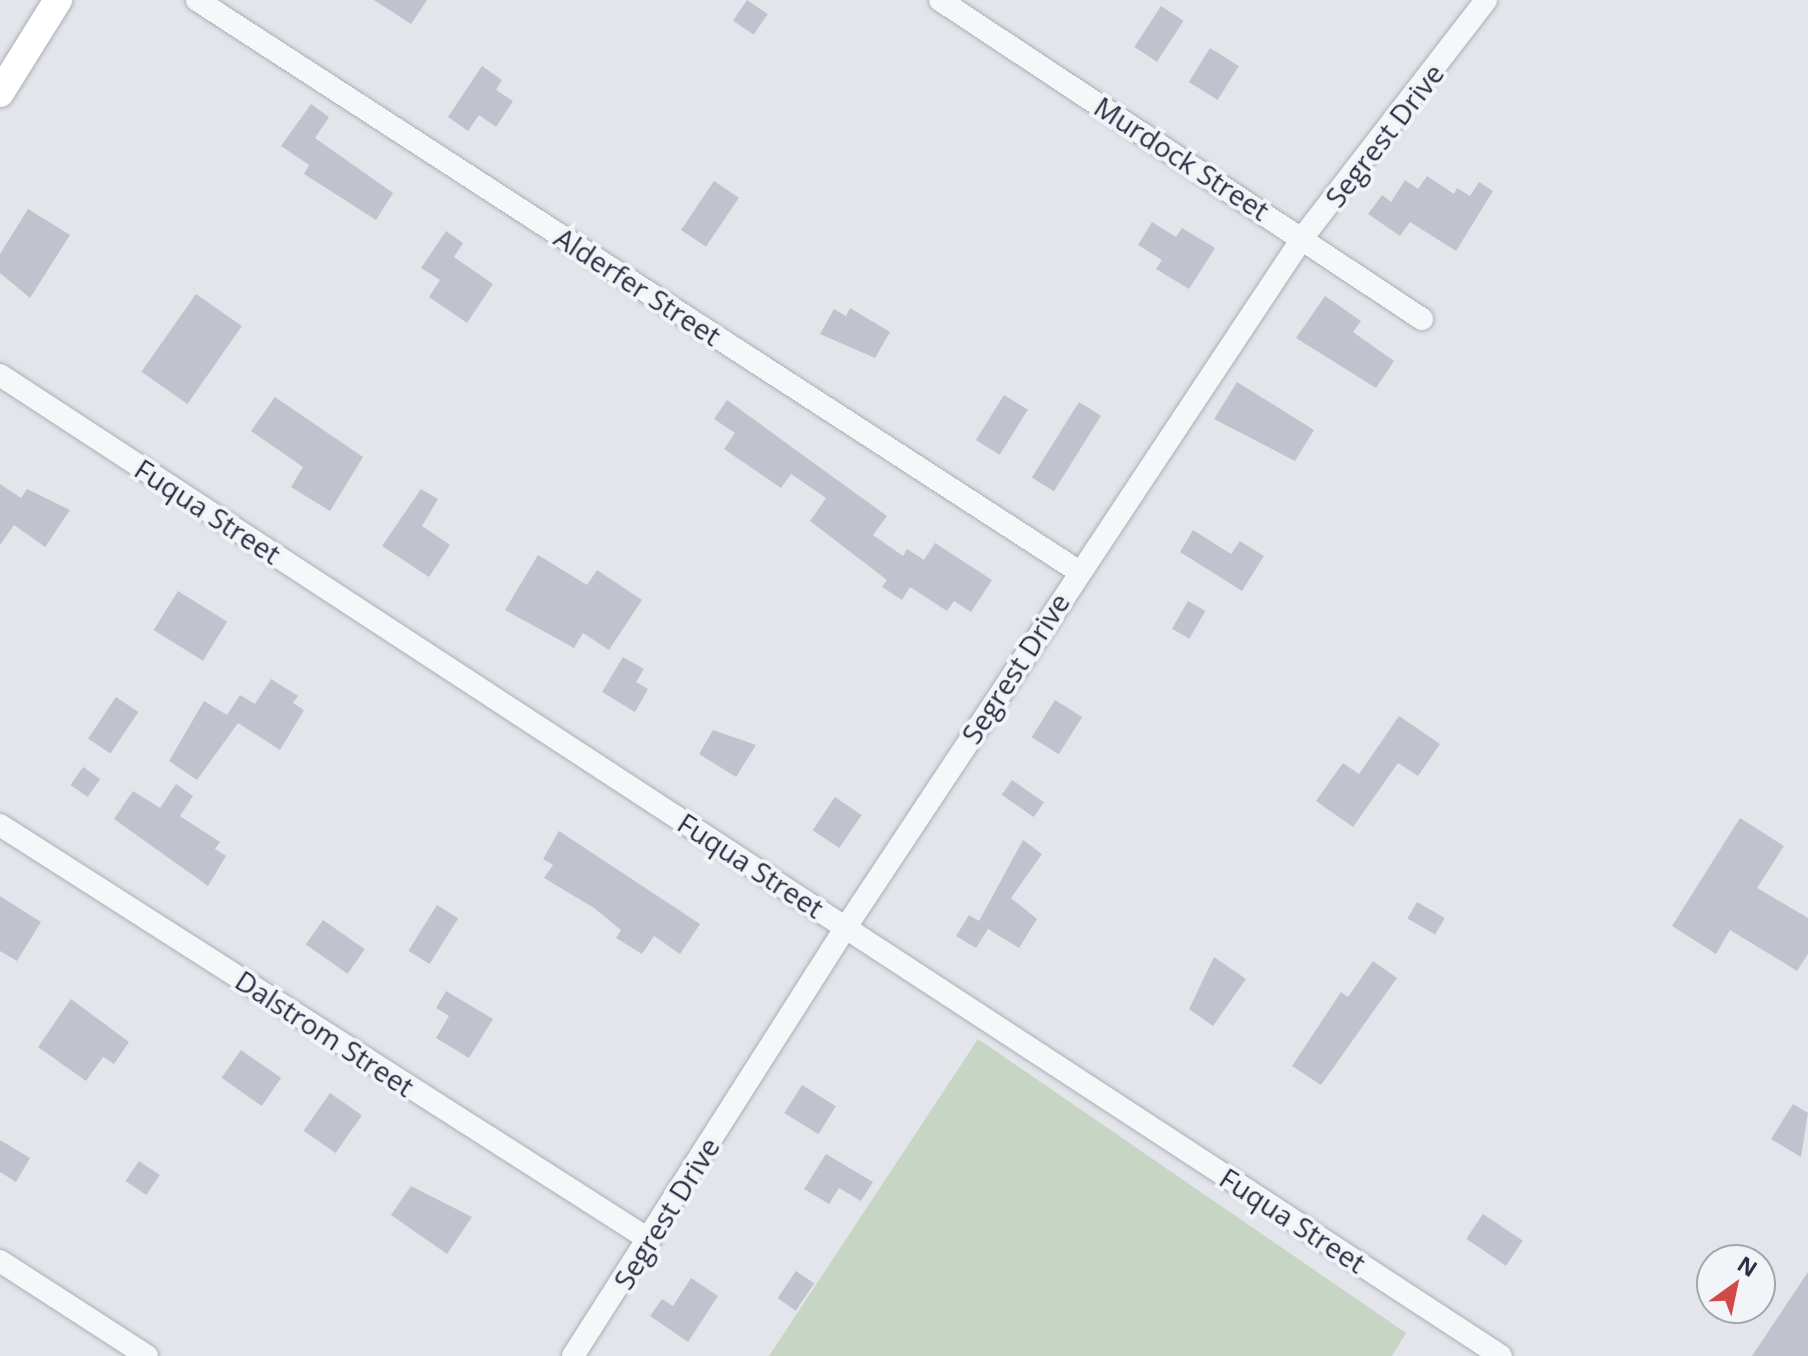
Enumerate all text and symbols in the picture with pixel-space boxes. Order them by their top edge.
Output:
street label: Segrest Drive [1318,57,1450,213]
street label: Murdock Street [1088,89,1276,227]
street label: Alderfer Street [549,220,727,352]
street label: Fuqua Street [129,451,287,571]
street label: Segrest Drive [954,586,1076,750]
street label: Fuqua Street [672,805,830,925]
street label: Dalstrom Street [229,963,421,1103]
street label: Segrest Drive [606,1131,726,1295]
street label: Fuqua Street [1214,1160,1372,1280]
north arrow [1696,1244,1776,1324]
text: N [1732,1248,1764,1283]

